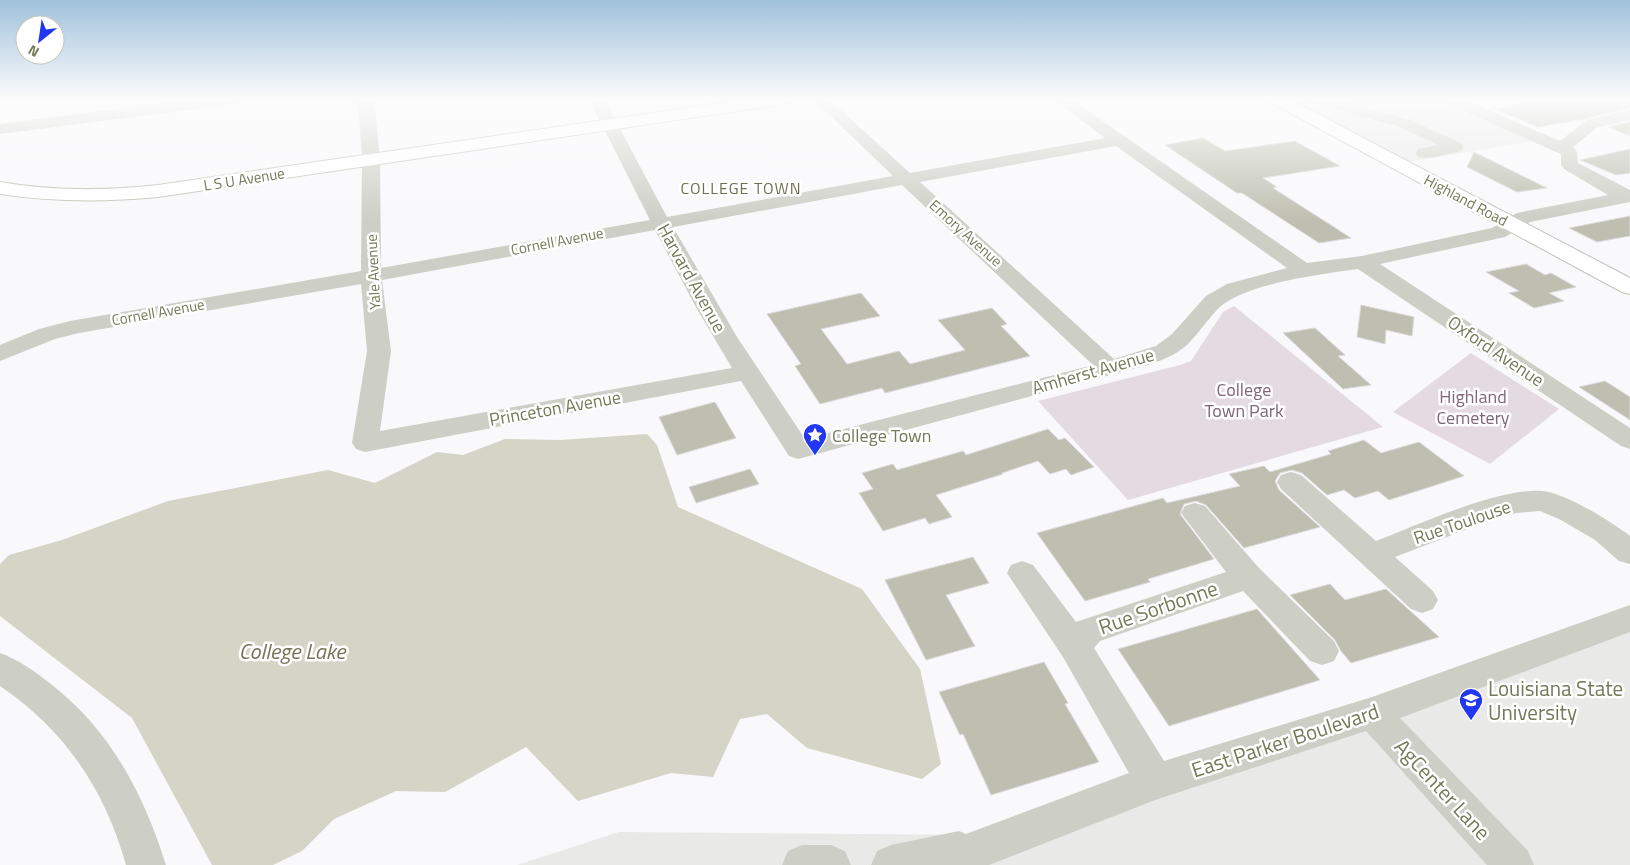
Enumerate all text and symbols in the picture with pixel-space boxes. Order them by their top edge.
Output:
north arrow [15,15,65,65]
text: N [24,40,43,63]
street label: L S U Avenue [202,161,286,197]
street label: Highland Road [1420,168,1512,232]
district label: COLLEGE TOWN [681,176,801,200]
street label: Emory Avenue [924,194,1008,272]
street label: Harvard Avenue [651,219,733,337]
street label: Cornell Avenue [509,221,605,261]
street label: Yale Avenue [360,234,386,310]
street label: Cornell Avenue [110,293,206,331]
street label: Oxford Avenue [1442,309,1550,393]
street label: Amherst Avenue [1029,341,1157,401]
park label: College Town Park [1204,376,1284,424]
street label: Princeton Avenue [487,383,623,433]
park label: Highland Cemetery [1436,383,1510,431]
place icon: College Town [802,422,828,456]
place label: College Town [832,422,931,449]
street label: Rue Toulouse [1410,493,1514,551]
street label: Rue Sorbonne [1094,572,1222,642]
water label: College Lake [239,634,347,668]
place label: Louisiana State University [1488,672,1623,728]
school or university icon: Louisiana State University [1458,687,1484,721]
street label: East Parker Boulevard [1187,695,1383,785]
street label: AgCenter Lane [1387,731,1499,847]

